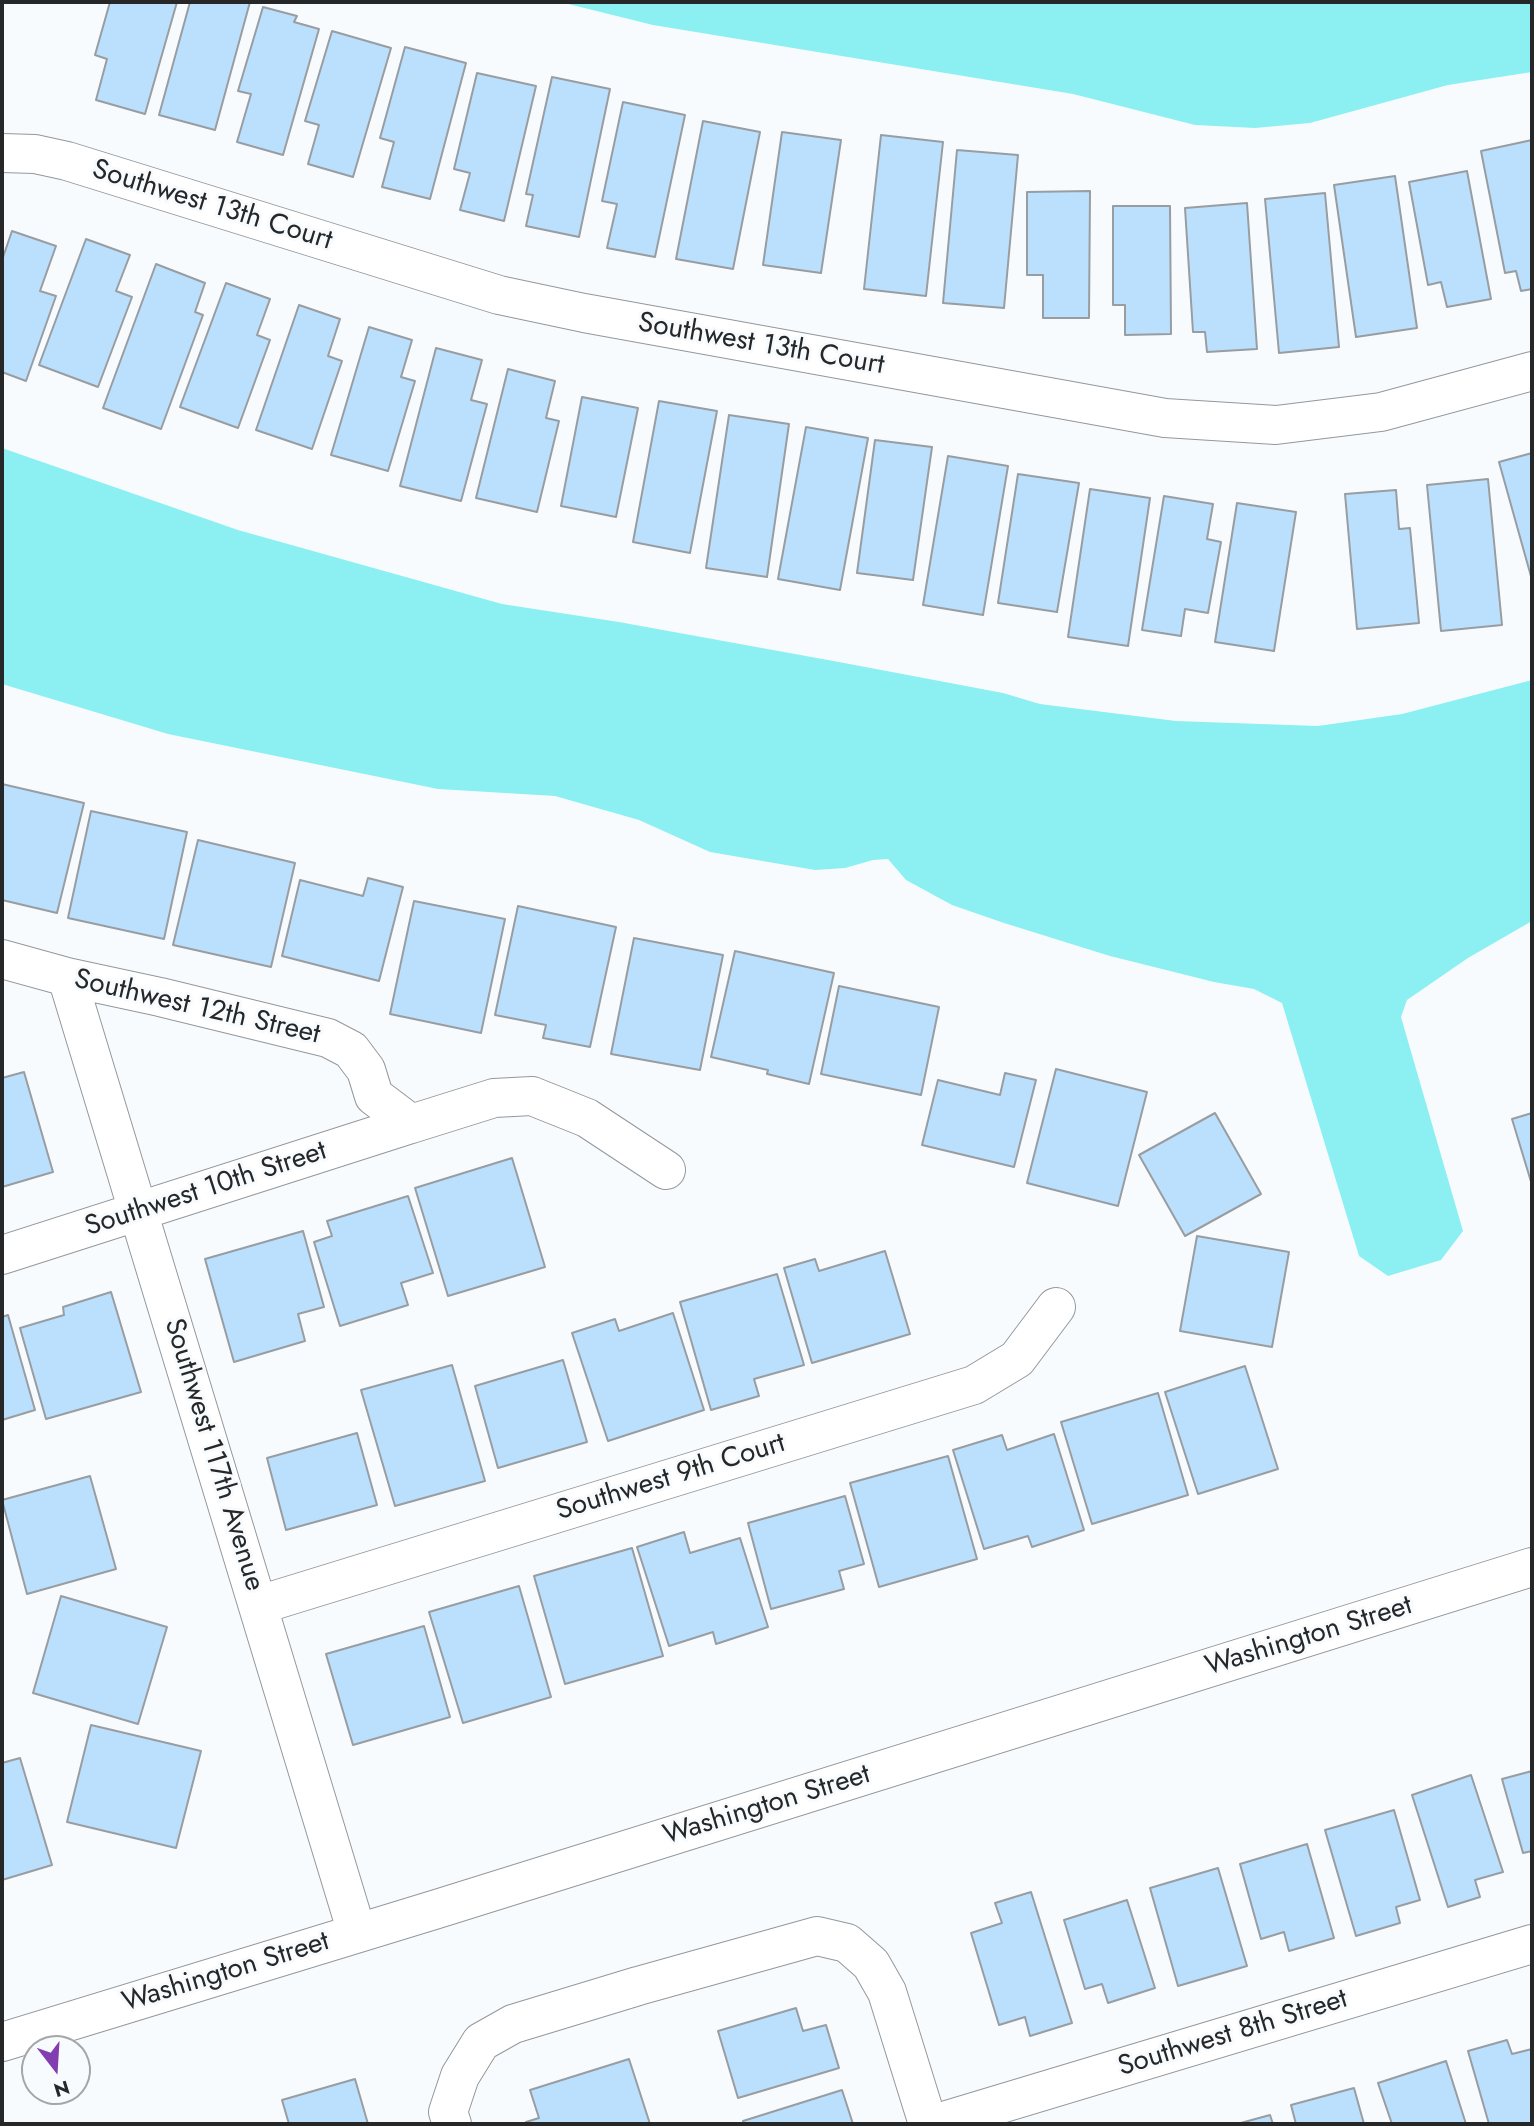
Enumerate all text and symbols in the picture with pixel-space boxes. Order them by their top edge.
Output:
street label: Southwest 13th Court [88,153,336,259]
street label: Southwest 13th Court [635,307,887,383]
street label: Southwest 12th Street [71,963,323,1053]
street label: Southwest 10th Street [81,1135,331,1245]
street label: Southwest 117th Avenue [156,1315,270,1595]
street label: Southwest 9th Court [553,1427,789,1529]
street label: Washington Street [1202,1590,1416,1684]
street label: Washington Street [660,1759,874,1853]
street label: Washington Street [119,1926,333,2020]
street label: Southwest 8th Street [1114,1983,1352,2085]
north arrow [21,2035,91,2105]
text: N [51,2074,73,2104]

